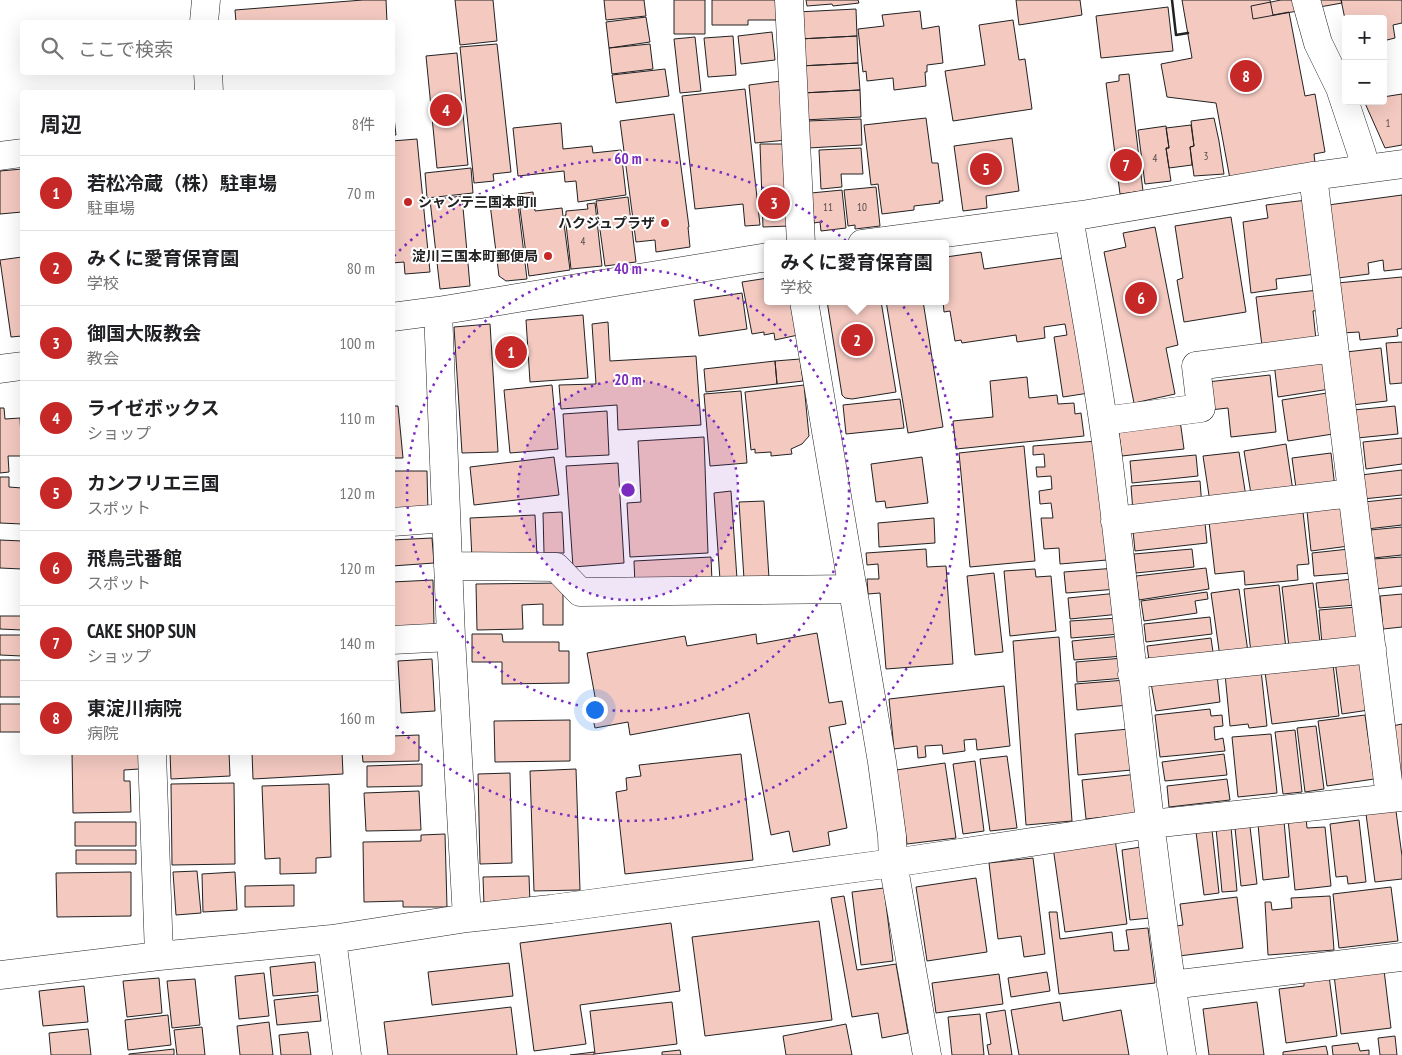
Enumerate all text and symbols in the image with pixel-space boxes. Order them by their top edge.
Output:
map controls [1342,15,1387,105]
button: + [1342,15,1387,60]
search box [20,20,395,75]
icon: search [38,34,66,62]
text: ここで検索 [78,37,173,61]
pin: 8 [1230,57,1262,95]
button: − [1342,60,1387,105]
pin: 4 [430,91,462,129]
text: 周辺 [40,111,82,138]
text: 8件 [352,114,375,134]
house number: 1 [1386,116,1391,130]
pin: 7 [1110,146,1142,184]
text: 60 m [614,149,642,168]
house number: 3 [1204,149,1209,163]
pin: 5 [970,150,1002,188]
house number: 4 [1153,151,1158,165]
text: 若松冷蔵（株）駐車場 [87,171,277,195]
text: 1 [52,183,60,203]
text: 70 m [347,183,375,203]
pin: 3 [758,184,790,222]
place label: シャンテ三国本町II [418,193,537,211]
marker: シャンテ三国本町II [402,196,414,208]
text: 駐車場 [87,198,135,218]
house number: 11 [823,200,833,214]
house number: 10 [857,200,867,214]
place label: ハクジュプラザ [558,214,655,232]
marker: ハクジュプラザ [659,217,671,229]
house number: 4 [581,234,586,248]
popup [764,240,949,305]
text: みくに愛育保育園 [87,246,239,270]
place label: 淀川三国本町郵便局 [412,247,538,265]
marker: 淀川三国本町郵便局 [542,250,554,262]
text: みくに愛育保育園 [780,250,933,274]
text: 2 [52,258,60,278]
text: 80 m [347,258,375,278]
text: 40 m [614,259,642,278]
text: 学校 [87,273,119,293]
text: 学校 [780,277,813,297]
pin: 6 [1125,279,1157,317]
text: 御国大阪教会 [87,321,201,345]
pin: 2 [841,321,873,359]
text: 3 [52,333,60,353]
text: 100 m [340,333,375,353]
pin: 1 [495,333,527,371]
text: 教会 [87,348,119,368]
text: 20 m [614,370,642,389]
text: ライゼボックス [87,396,219,420]
text: 4 [52,408,60,428]
text: 110 m [340,408,375,428]
text: ショップ [87,423,151,443]
text: カンフリエ三国 [87,471,219,495]
centre of rings [619,481,637,499]
text: 5 [52,483,60,503]
text: 120 m [340,483,375,503]
text: スポット [87,498,151,518]
text: 飛鳥弐番館 [87,546,182,570]
text: 6 [52,558,60,578]
text: 120 m [340,558,375,578]
text: スポット [87,573,151,593]
text: CAKE SHOP SUN [87,619,196,643]
text: 7 [52,633,60,653]
text: 140 m [340,633,375,653]
text: ショップ [87,646,151,666]
text: 東淀川病院 [87,696,182,720]
your location [582,697,608,723]
text: 8 [52,708,60,728]
text: 160 m [340,708,375,728]
text: 病院 [87,723,119,743]

